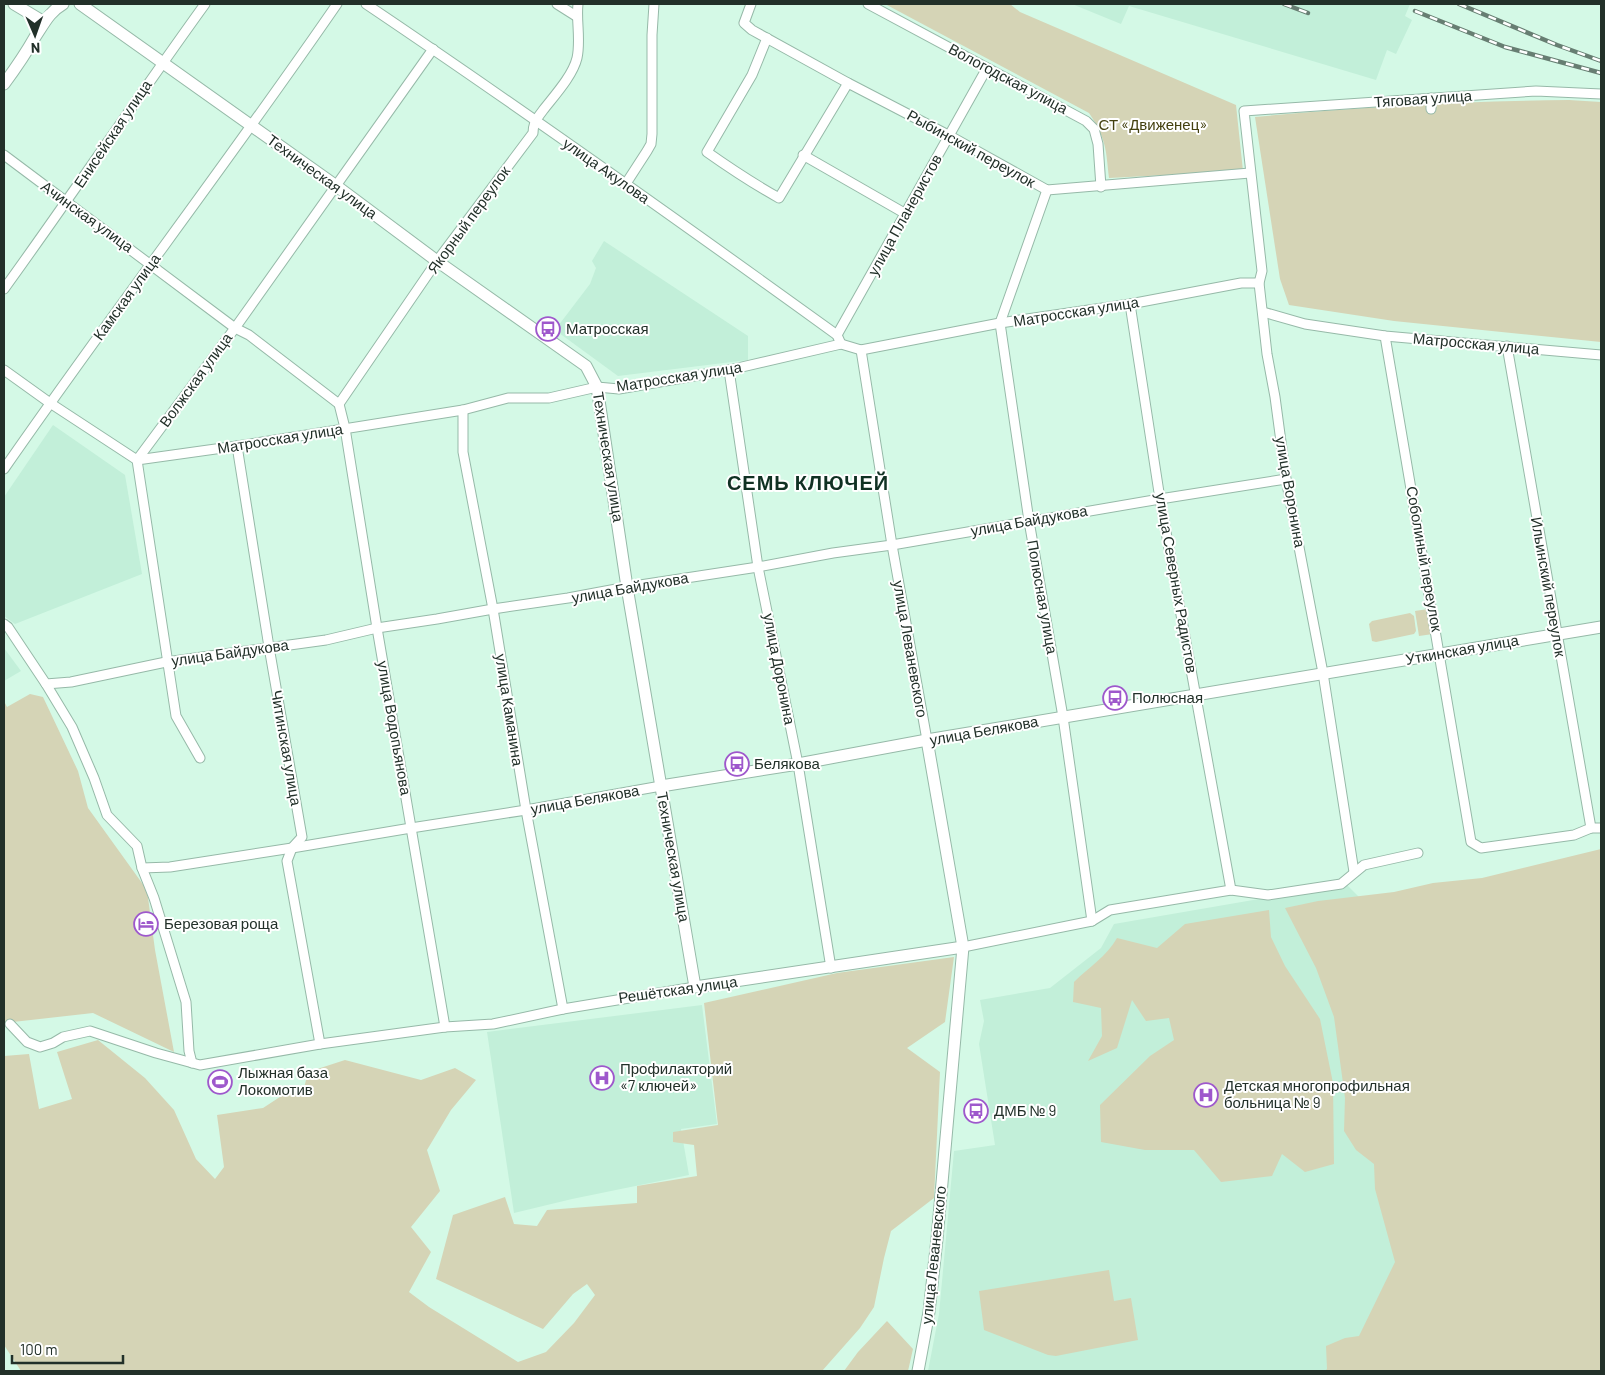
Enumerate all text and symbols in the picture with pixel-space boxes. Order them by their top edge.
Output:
north arrow [10,10,60,60]
street label: Вологодская улица [946,39,1072,117]
text: N [31,40,40,57]
street label: Енисейская улица [69,76,155,191]
street label: Тяговая улица [1373,86,1473,110]
street label: Рыбинский переулок [904,105,1039,191]
park label: СТ «Движенец» [1099,115,1207,133]
street label: Техническая улица [264,130,382,223]
street label: улица Акулова [560,134,654,207]
street label: улица Планеристов [863,151,945,278]
street label: Якорный переулок [423,162,514,277]
street label: Ачинская улица [38,177,138,256]
street label: Камская улица [89,249,164,343]
street label: Матросская улица [1012,292,1141,330]
bus stop icon: Матросская [535,316,561,342]
place label: Матросская [566,319,649,337]
street label: Волжская улица [155,328,236,430]
street label: Матросская улица [1412,329,1541,358]
street label: Матросская улица [615,357,744,395]
street label: Техническая улица [590,390,628,524]
street label: Матросская улица [216,419,345,457]
street label: улица Воронина [1272,435,1310,549]
district label: СЕМЬ КЛЮЧЕЙ [727,470,889,494]
street label: Соболиный переулок [1403,485,1447,633]
street label: улица Северных Радистов [1152,491,1202,674]
street label: улица Байдукова [969,501,1089,539]
street label: Ильинский переулок [1528,515,1570,659]
street label: Полюсная улица [1024,538,1062,656]
street label: улица Байдукова [570,568,690,606]
street label: улица Леваневского [890,579,932,719]
street label: улица Доронина [760,612,800,727]
street label: Уткинская улица [1404,630,1521,668]
street label: улица Байдукова [170,635,290,669]
street label: улица Каманина [492,653,528,768]
street label: улица Водопьянова [374,659,416,797]
bus stop icon: Полюсная [1102,685,1128,711]
place label: Полюсная [1132,688,1203,706]
street label: Читинская улица [268,689,306,808]
street label: улица Белякова [928,711,1040,748]
bus stop icon: Белякова [724,751,750,777]
place label: Белякова [754,754,820,772]
street label: улица Белякова [529,780,641,817]
street label: Техническая улица [654,790,694,924]
hotel icon: Березовая роща [133,911,159,937]
place label: Березовая роща [164,914,279,932]
street label: Решётская улица [617,972,739,1006]
place label: Профилакторий «7 ключей» [620,1059,732,1094]
place label: Лыжная база Локомотив [238,1063,329,1098]
hospital icon: Профилакторий «7 ключей» [589,1065,615,1091]
sports icon: Лыжная база Локомотив [207,1069,233,1095]
place label: Детская многопрофильная больница № 9 [1224,1076,1410,1111]
hospital icon: Детская многопрофильная больница № 9 [1193,1082,1219,1108]
bus stop icon: ДМБ № 9 [963,1098,989,1124]
place label: ДМБ № 9 [994,1101,1056,1119]
street label: улица Леваневского [917,1185,949,1325]
scale bar [12,1332,124,1364]
text: 100 m [20,1340,58,1358]

